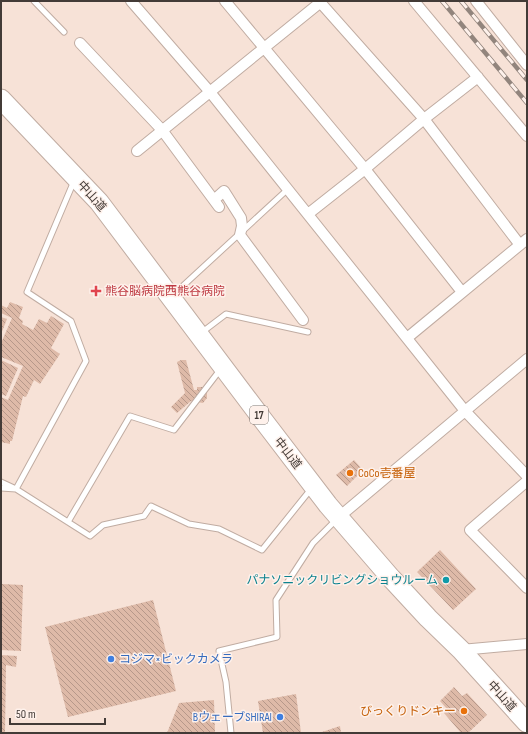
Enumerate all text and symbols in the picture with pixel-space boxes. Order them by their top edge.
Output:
street label: 中山道 [74,178,109,215]
place label: 熊谷脳病院西熊谷病院 [105,284,225,299]
marker: 熊谷脳病院西熊谷病院 [90,285,102,297]
road number: 17 [250,406,268,424]
street label: 中山道 [271,435,305,472]
place label: CoCo壱番屋 [358,466,415,481]
marker: CoCo壱番屋 [345,468,355,478]
place label: パナソニックリビングショウルーム [246,573,438,588]
marker: パナソニックリビングショウルーム [441,575,451,585]
place label: コジマ×ビックカメラ [119,652,233,667]
marker: コジマ×ビックカメラ [106,654,116,664]
street label: 中山道 [484,678,519,715]
scale bar [10,700,105,726]
place label: びっくりドンキー [360,704,456,719]
marker: びっくりドンキー [459,706,469,716]
text: 50 m [16,707,36,722]
place label: BウェーブSHIRAI [193,710,272,725]
marker: BウェーブSHIRAI [275,712,285,722]

